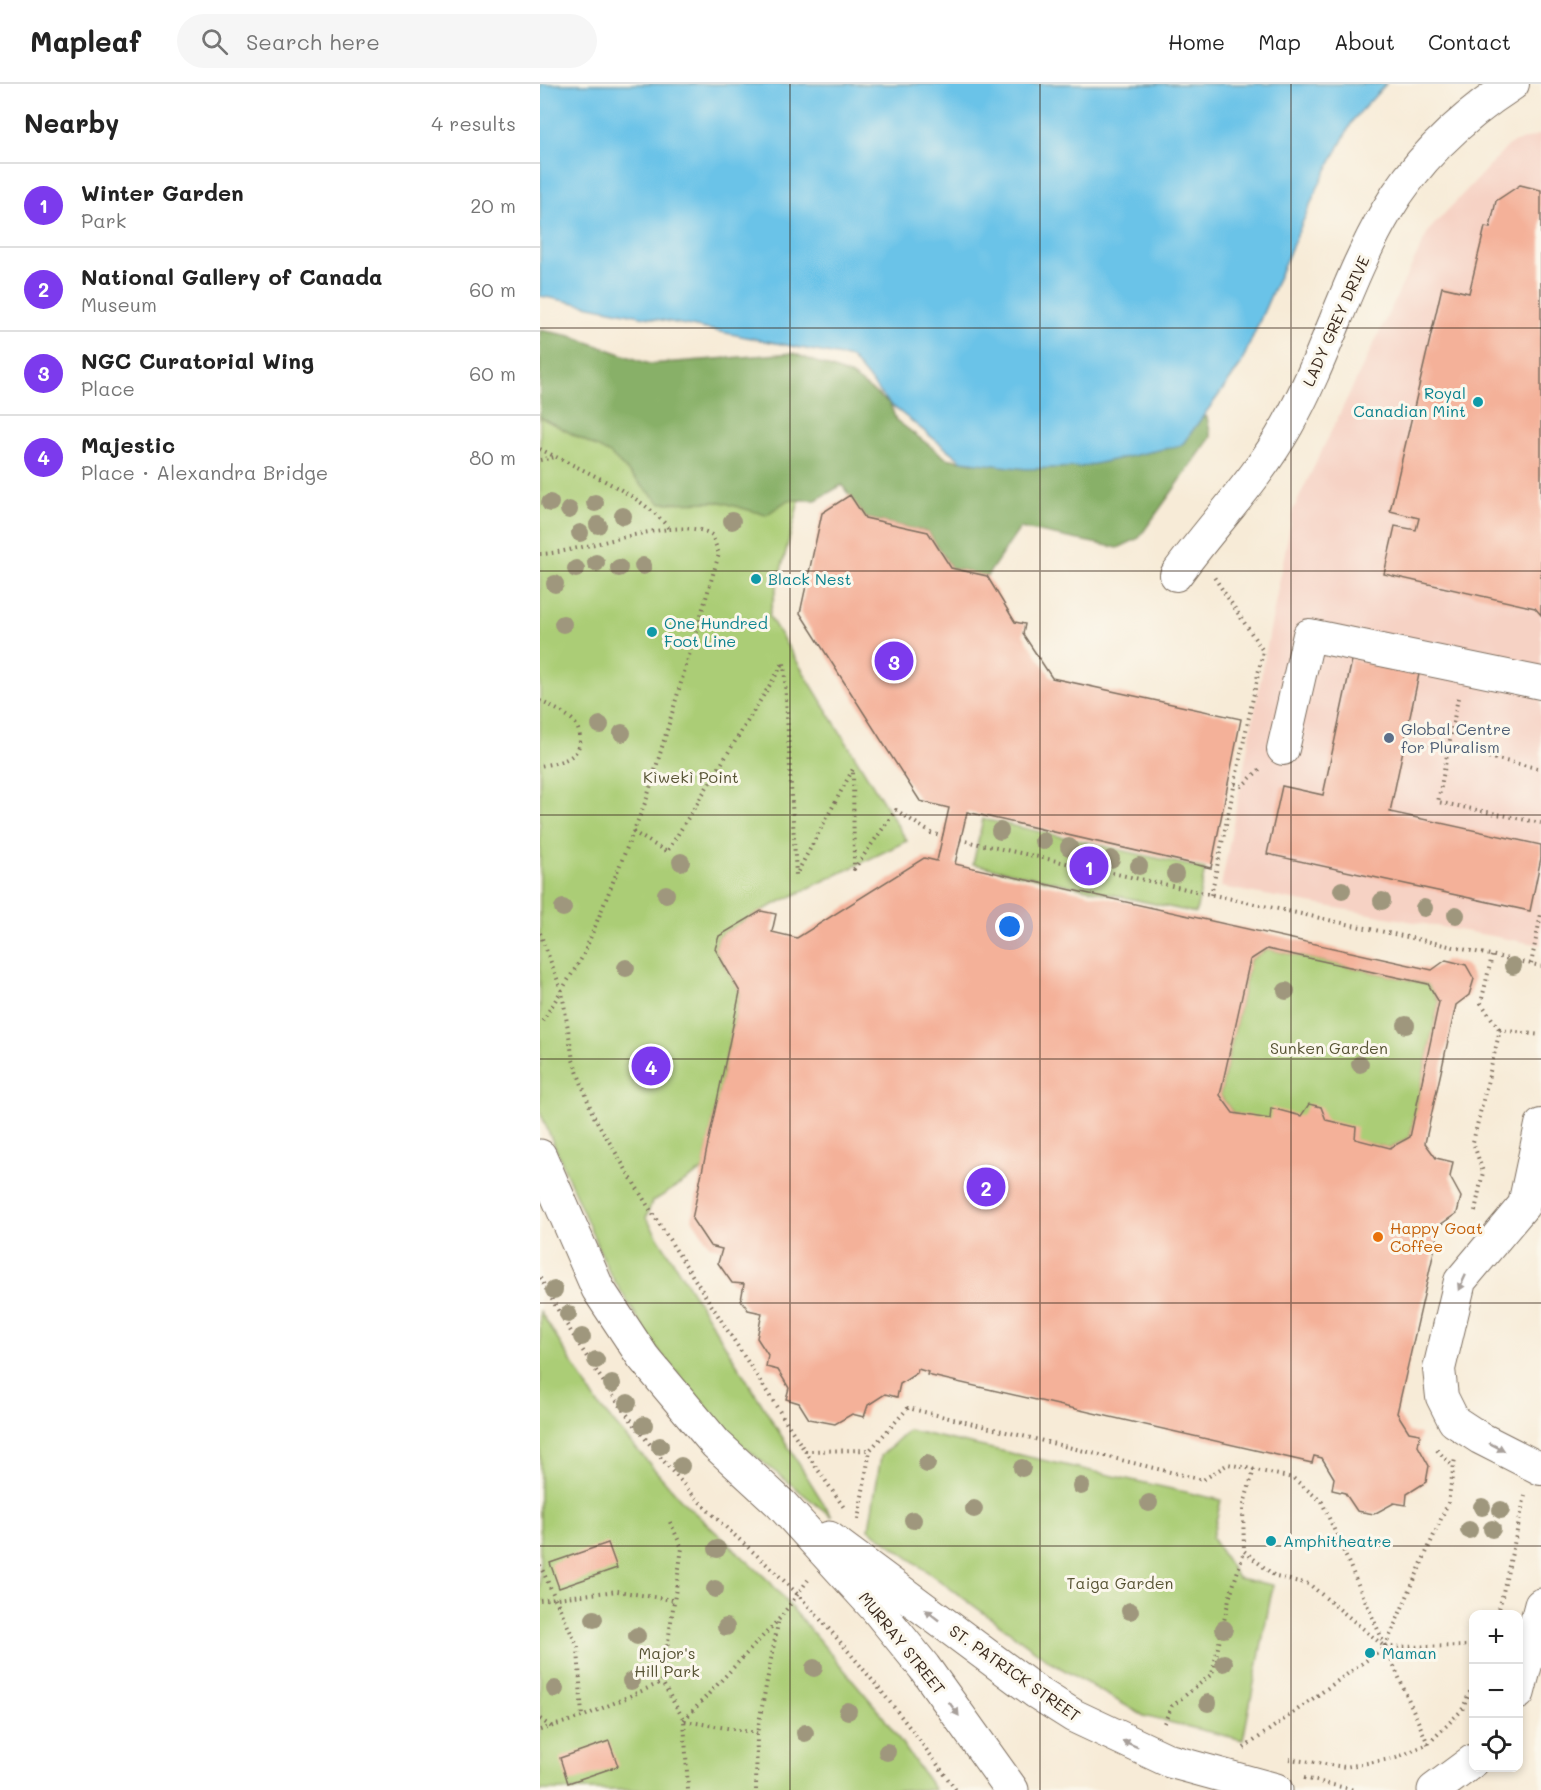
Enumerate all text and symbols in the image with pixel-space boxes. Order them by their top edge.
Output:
search box [177,14,597,68]
text: Mapleaf [30,23,141,59]
icon: search [198,25,231,58]
text: Search here [246,27,380,56]
text: Home [1168,28,1225,55]
text: Map [1258,28,1301,55]
text: About [1334,28,1395,55]
text: Contact [1428,28,1511,55]
text: Nearby [24,106,119,140]
text: 4 results [431,110,516,136]
text: Winter Garden [81,178,244,207]
text: 1 [39,192,48,218]
text: 20 m [470,192,516,218]
text: Park [81,207,126,233]
street label: LADY GREY DRIVE [1297,252,1374,389]
text: National Gallery of Canada [81,262,383,291]
text: 2 [38,276,49,302]
text: 60 m [469,276,516,302]
text: Museum [81,291,157,317]
text: NGC Curatorial Wing [81,346,314,375]
text: 3 [38,360,50,386]
text: 60 m [469,360,516,386]
text: Place [81,375,135,401]
place label: Royal Canadian Mint [1353,382,1466,421]
marker: Royal Canadian Mint [1471,395,1485,409]
text: Majestic [81,430,175,459]
text: 4 [37,444,50,470]
text: 80 m [469,444,516,470]
text: Place · Alexandra Bridge [81,459,328,485]
place label: Black Nest [768,568,851,589]
marker: Black Nest [749,572,763,586]
place label: One Hundred Foot Line [664,612,768,651]
marker: One Hundred Foot Line [645,625,659,639]
pin: 3 [874,638,914,684]
place label: Global Centre for Pluralism [1401,718,1511,757]
marker: Global Centre for Pluralism [1382,731,1396,745]
park label: Kìwekì Point [643,766,739,787]
pin: 1 [1070,844,1108,888]
your location [995,912,1024,941]
park label: Sunken Garden [1270,1037,1388,1058]
pin: 4 [632,1044,670,1088]
pin: 2 [966,1164,1006,1210]
place label: Happy Goat Coffee [1390,1217,1483,1256]
marker: Happy Goat Coffee [1371,1230,1385,1244]
one-way arrow [1457,1274,1467,1292]
one-way arrow [1489,1442,1506,1452]
place label: Amphitheatre [1283,1530,1392,1551]
marker: Amphitheatre [1264,1534,1278,1548]
park label: Taiga Garden [1067,1572,1173,1593]
street label: MURRAY STREET [855,1587,950,1698]
one-way arrow [924,1609,939,1621]
map controls [1469,1610,1523,1772]
button: + [1469,1610,1523,1664]
street label: ST. PATRICK STREET [946,1619,1085,1726]
park label: Major's Hill Park [634,1642,700,1681]
place label: Maman [1382,1642,1436,1663]
marker: Maman [1363,1646,1377,1660]
button: − [1469,1664,1523,1718]
one-way arrow [948,1702,960,1717]
button: locate [1469,1718,1523,1772]
one-way arrow [1120,1739,1138,1749]

